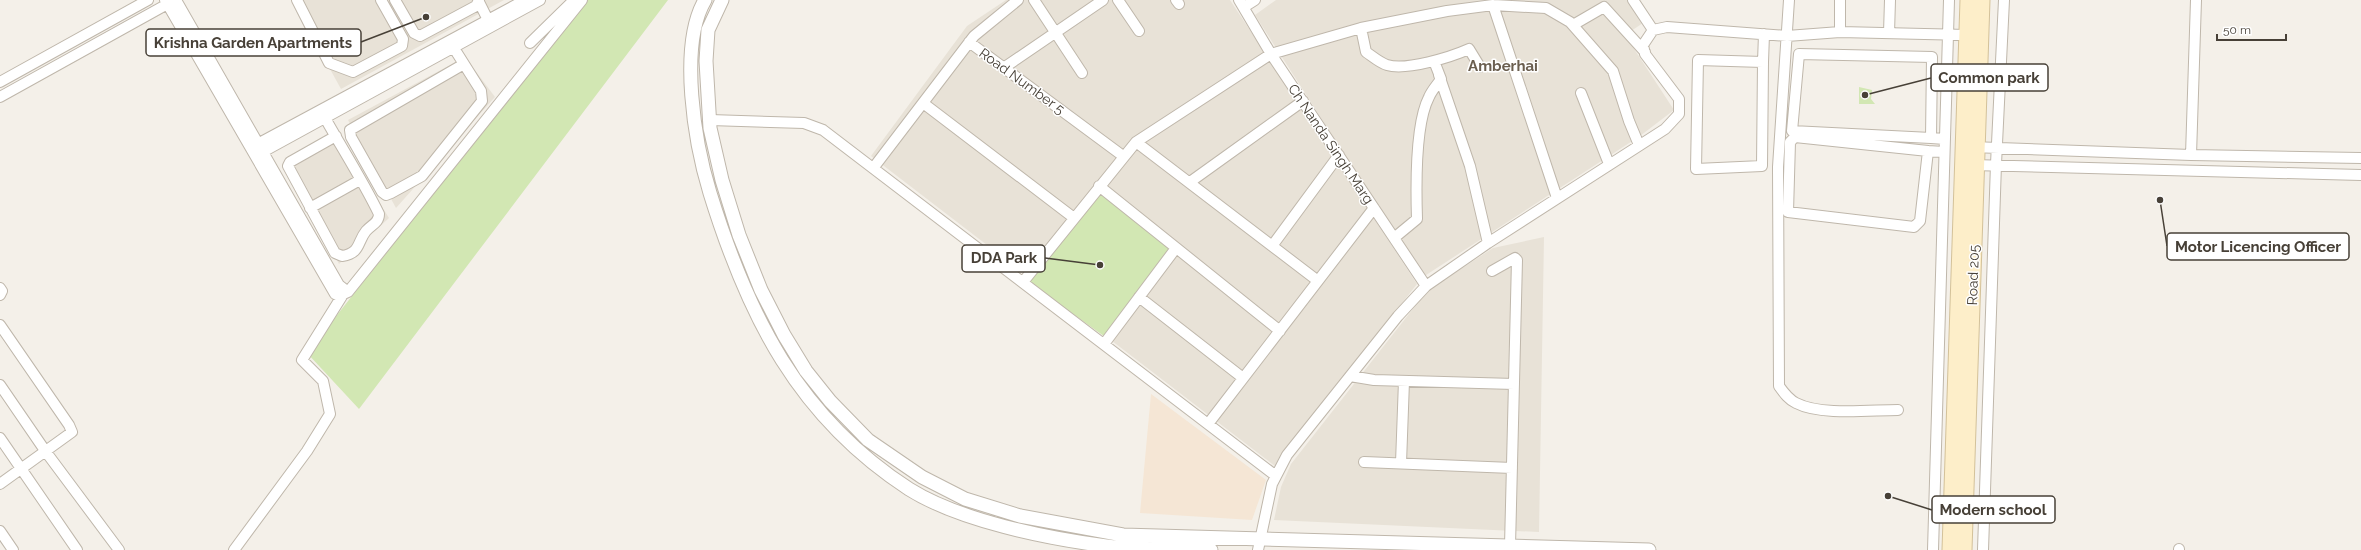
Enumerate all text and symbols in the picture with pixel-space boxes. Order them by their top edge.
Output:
scale bar [2217,16,2286,42]
text: 50 m [2223,23,2251,37]
callout: Krishna Garden Apartments [146,29,361,56]
text: Krishna Garden Apartments [154,34,352,52]
street label: Road Number 5 [976,45,1068,118]
district label: Amberhai [1468,57,1538,75]
callout: Common park [1931,64,2048,91]
text: Common park [1938,69,2040,87]
street label: Ch Nanda Singh Marg [1285,81,1377,207]
callout: Motor Licencing Officer [2167,233,2349,260]
text: Motor Licencing Officer [2175,238,2341,256]
street label: Road 205 [1964,244,1982,306]
callout: DDA Park [962,245,1045,272]
text: DDA Park [971,249,1038,267]
callout: Modern school [1932,496,2055,523]
text: Modern school [1940,501,2047,519]

